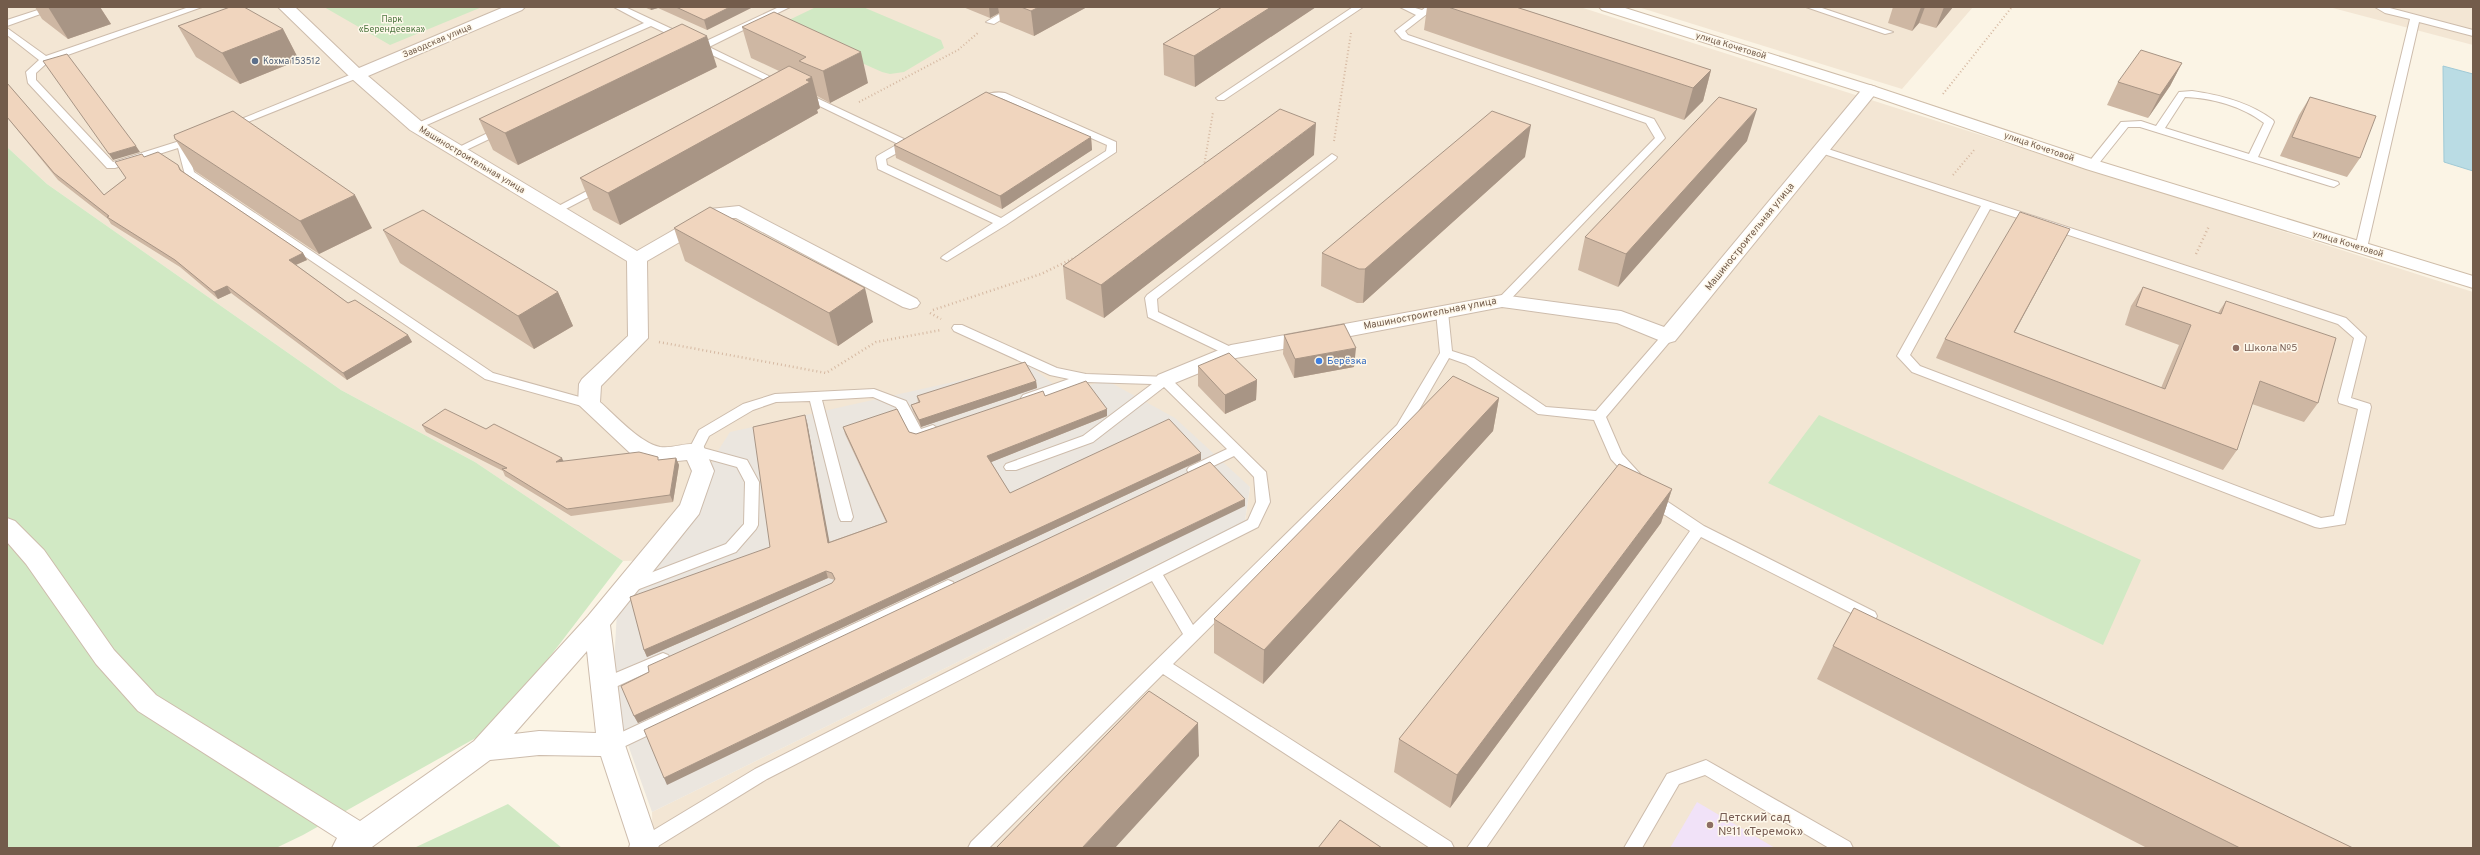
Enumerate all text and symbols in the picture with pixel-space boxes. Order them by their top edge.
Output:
park label: Парк «Берендеевка» [359,14,426,35]
street label: Заводская улица [401,21,473,61]
street label: улица Кочетовой [1694,30,1768,62]
marker: Кохма 153512 [250,56,260,66]
place label: Кохма 153512 [263,56,320,67]
street label: Машиностроительная улица [417,124,527,196]
street label: улица Кочетовой [2002,130,2076,164]
street label: Машиностроительная улица [1702,180,1798,294]
street label: улица Кочетовой [2311,228,2385,260]
street label: Машиностроительная улица [1362,295,1498,333]
place label: Школа №5 [2244,342,2297,355]
marker: Школа №5 [2231,343,2241,353]
place label: Берёзка [1327,355,1367,368]
marker: Берёзка [1314,356,1324,366]
place label: Детский сад №11 «Теремок» [1718,810,1803,840]
marker: Детский сад №11 «Теремок» [1705,820,1715,830]

